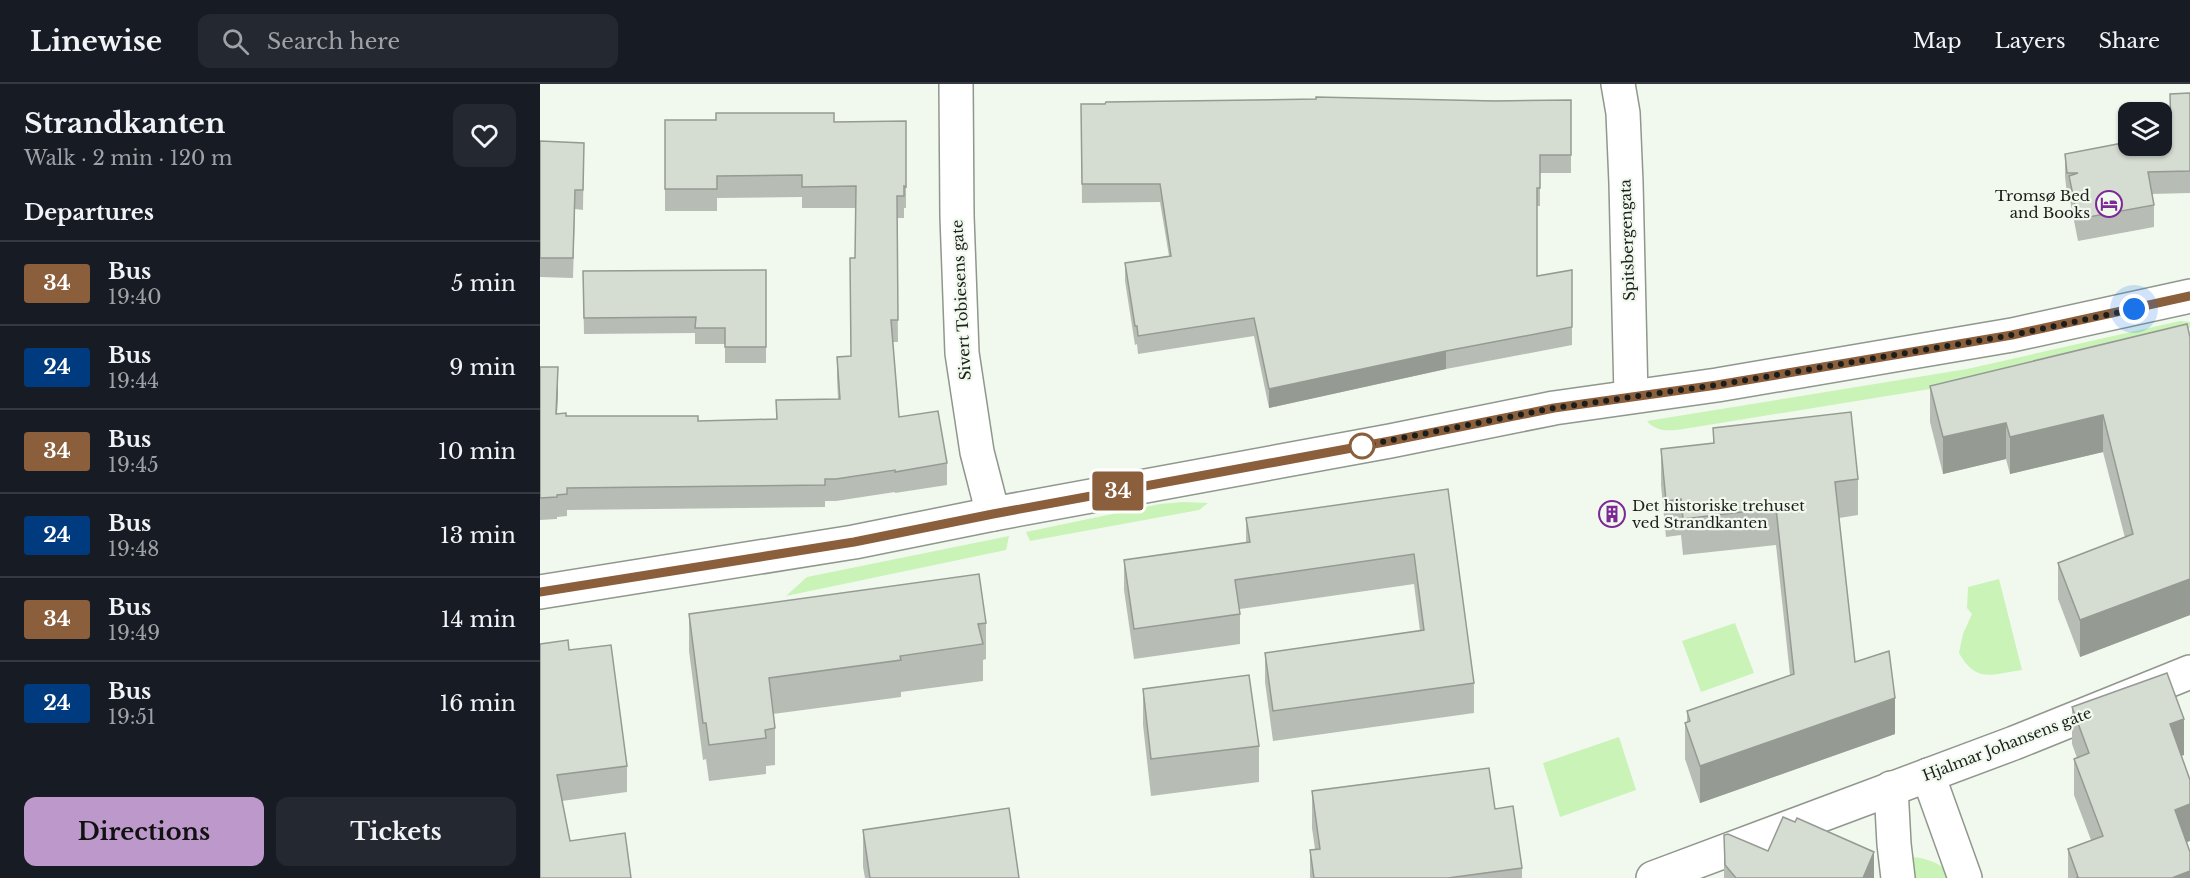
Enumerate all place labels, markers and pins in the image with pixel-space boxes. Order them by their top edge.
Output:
place label: Tromsø Bed and Books [1995,186,2090,222]
hotel icon: Tromsø Bed and Books [2094,189,2124,219]
unlabelled marker [1349,433,1375,459]
place label: Det historiske trehuset ved Strandkanten [1632,496,1805,532]
building icon: Det historiske trehuset ved Strandkanten [1597,499,1627,529]

